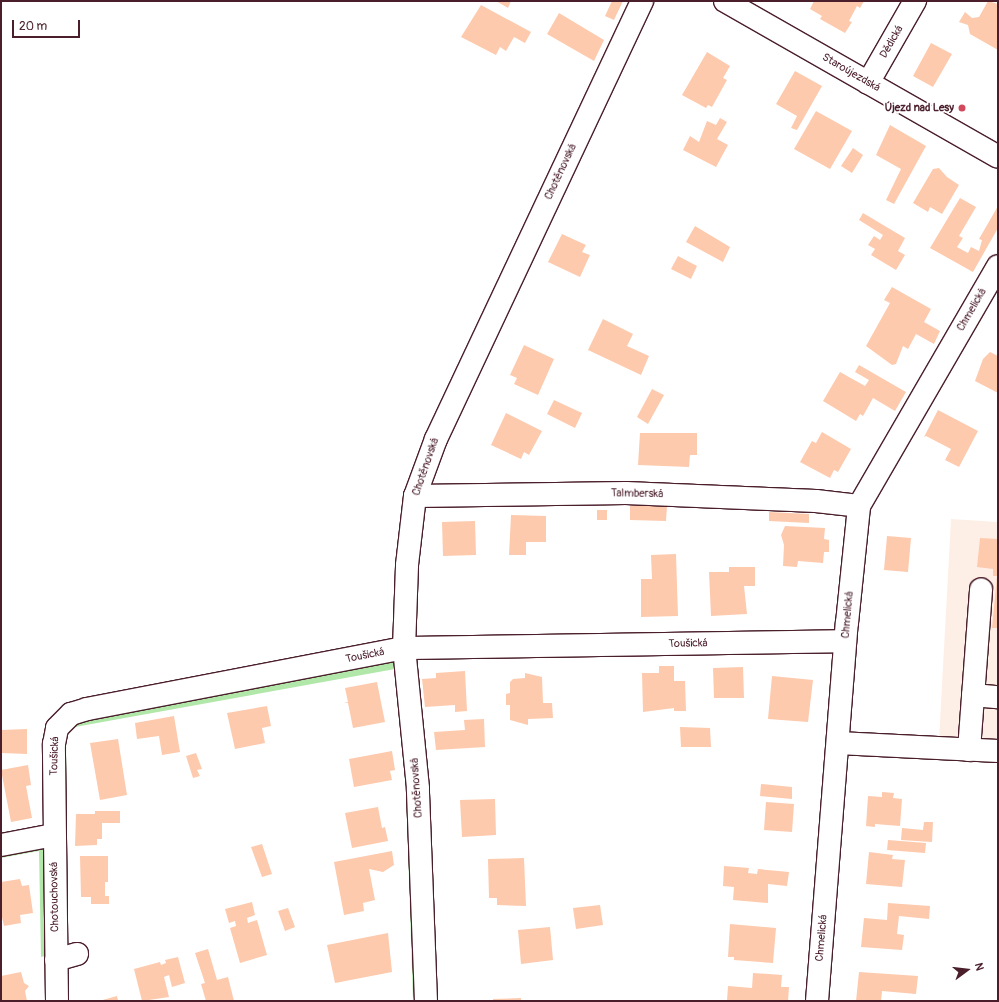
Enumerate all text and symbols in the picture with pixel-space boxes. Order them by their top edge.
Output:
scale bar [14,12,82,38]
text: 20 m [19,19,47,34]
street label: Dědická [877,23,907,61]
street label: Staroújezdská [820,51,882,95]
place label: Újezd nad Lesy [885,101,954,115]
marker: Újezd nad Lesy [957,103,967,113]
street label: Chotěnovská [542,142,580,202]
street label: Chmelická [955,286,989,334]
street label: Chotěnovská [410,436,442,498]
street label: Talmberská [611,487,663,501]
street label: Chmelická [839,591,857,639]
street label: Toušická [668,637,708,651]
street label: Toušická [344,646,386,666]
street label: Toušická [48,736,62,776]
street label: Chotěnovská [408,758,426,818]
street label: Chotouchovská [48,862,62,932]
street label: Chmelická [813,914,831,962]
north arrow [947,950,987,990]
text: N [972,961,986,972]

